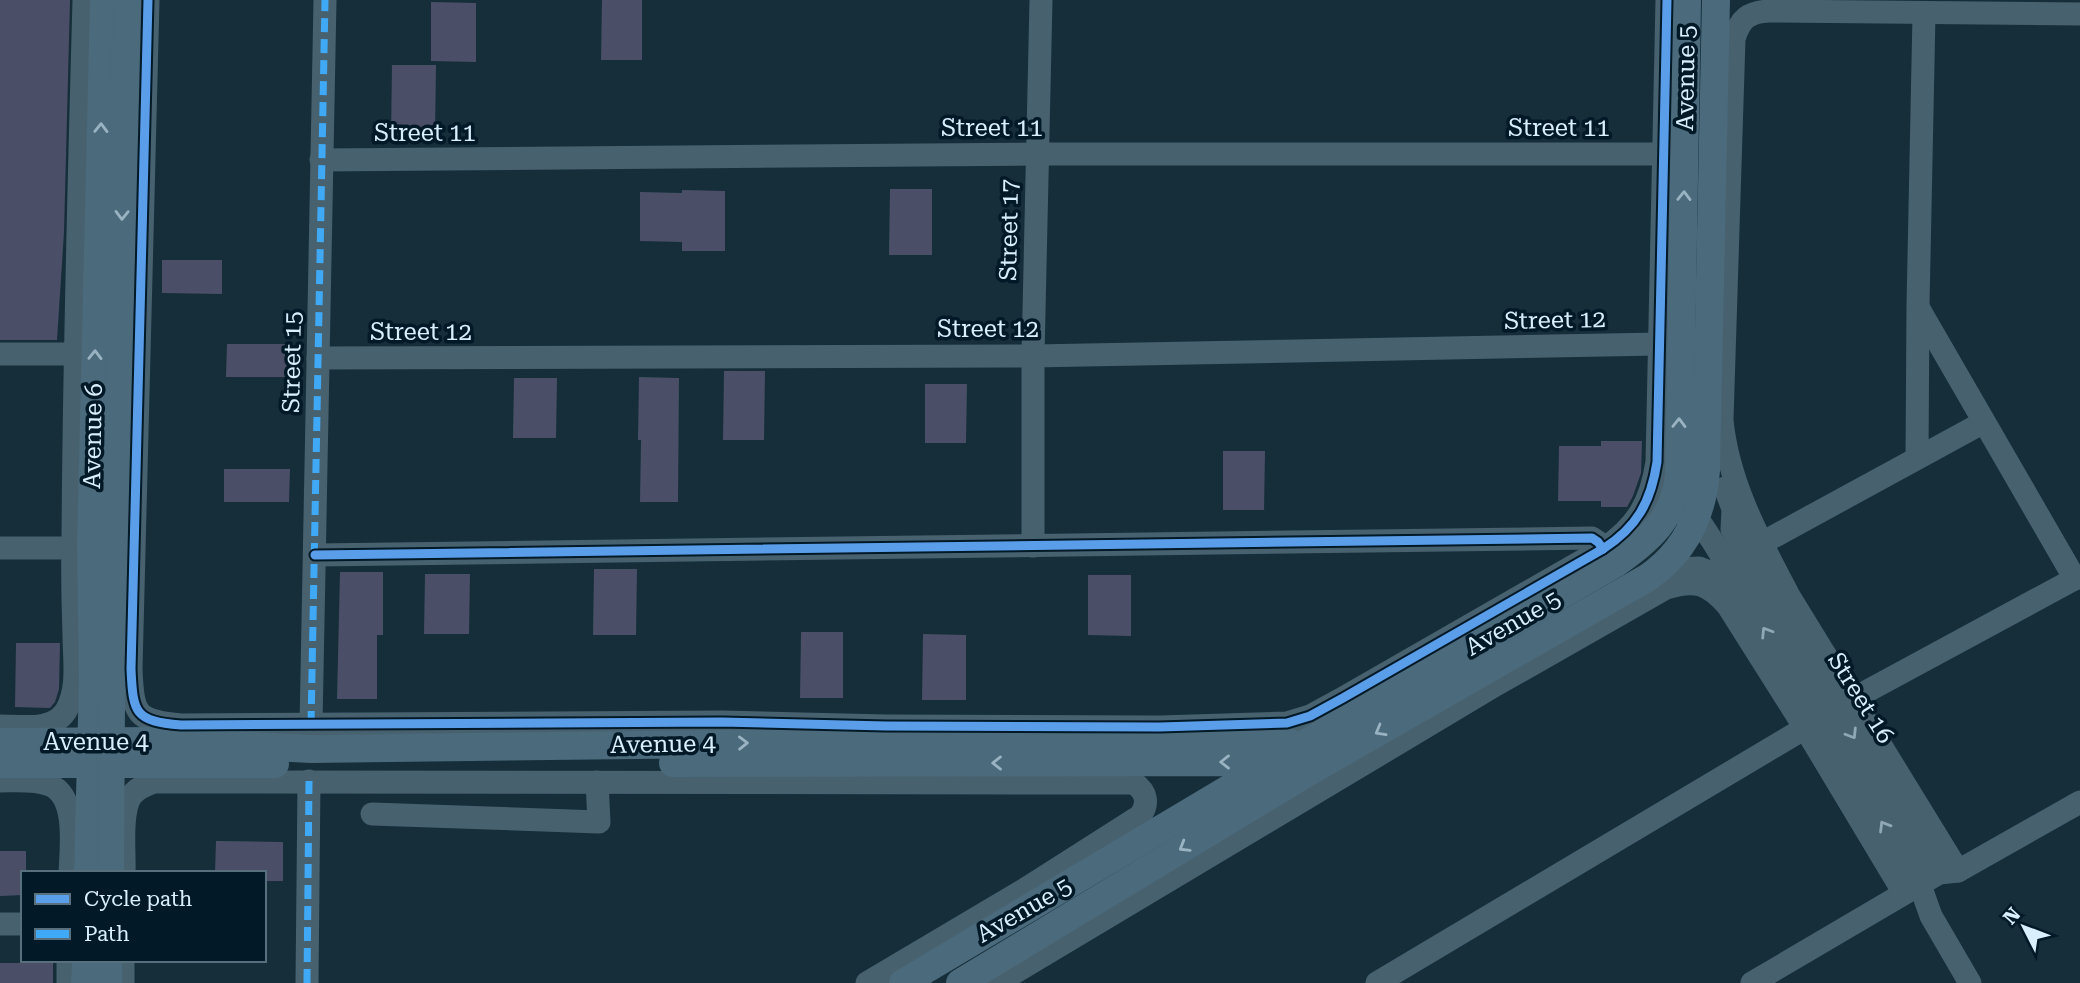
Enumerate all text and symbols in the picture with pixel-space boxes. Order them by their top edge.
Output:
street label: Avenue 5 [1671,25,1701,131]
street label: Street 11 [941,114,1043,142]
street label: Street 11 [1508,114,1610,142]
street label: Street 11 [374,119,476,147]
one-way arrow [93,122,109,132]
street label: Street 17 [994,179,1024,281]
one-way arrow [1676,190,1691,201]
one-way arrow [115,210,130,221]
street label: Street 12 [1504,305,1606,335]
street label: Street 15 [277,311,307,413]
street label: Street 12 [937,315,1039,343]
street label: Street 12 [370,318,472,346]
one-way arrow [88,349,103,360]
street label: Avenue 6 [78,383,108,489]
one-way arrow [1671,417,1687,428]
street label: Avenue 5 [1460,584,1566,662]
one-way arrow [1761,626,1774,639]
street label: Street 16 [1822,647,1900,749]
one-way arrow [1375,723,1388,736]
one-way arrow [1843,726,1856,739]
street label: Avenue 4 [43,728,149,756]
street label: Avenue 4 [610,729,717,759]
one-way arrow [738,735,748,751]
one-way arrow [1219,754,1230,770]
one-way arrow [992,755,1002,771]
one-way arrow [1880,821,1893,834]
one-way arrow [1179,839,1192,852]
legend [21,871,266,962]
street label: Avenue 5 [971,871,1077,949]
text: Cycle path [84,887,193,911]
north arrow [1989,892,2059,962]
text: N [1998,903,2025,929]
text: Path [84,922,130,946]

